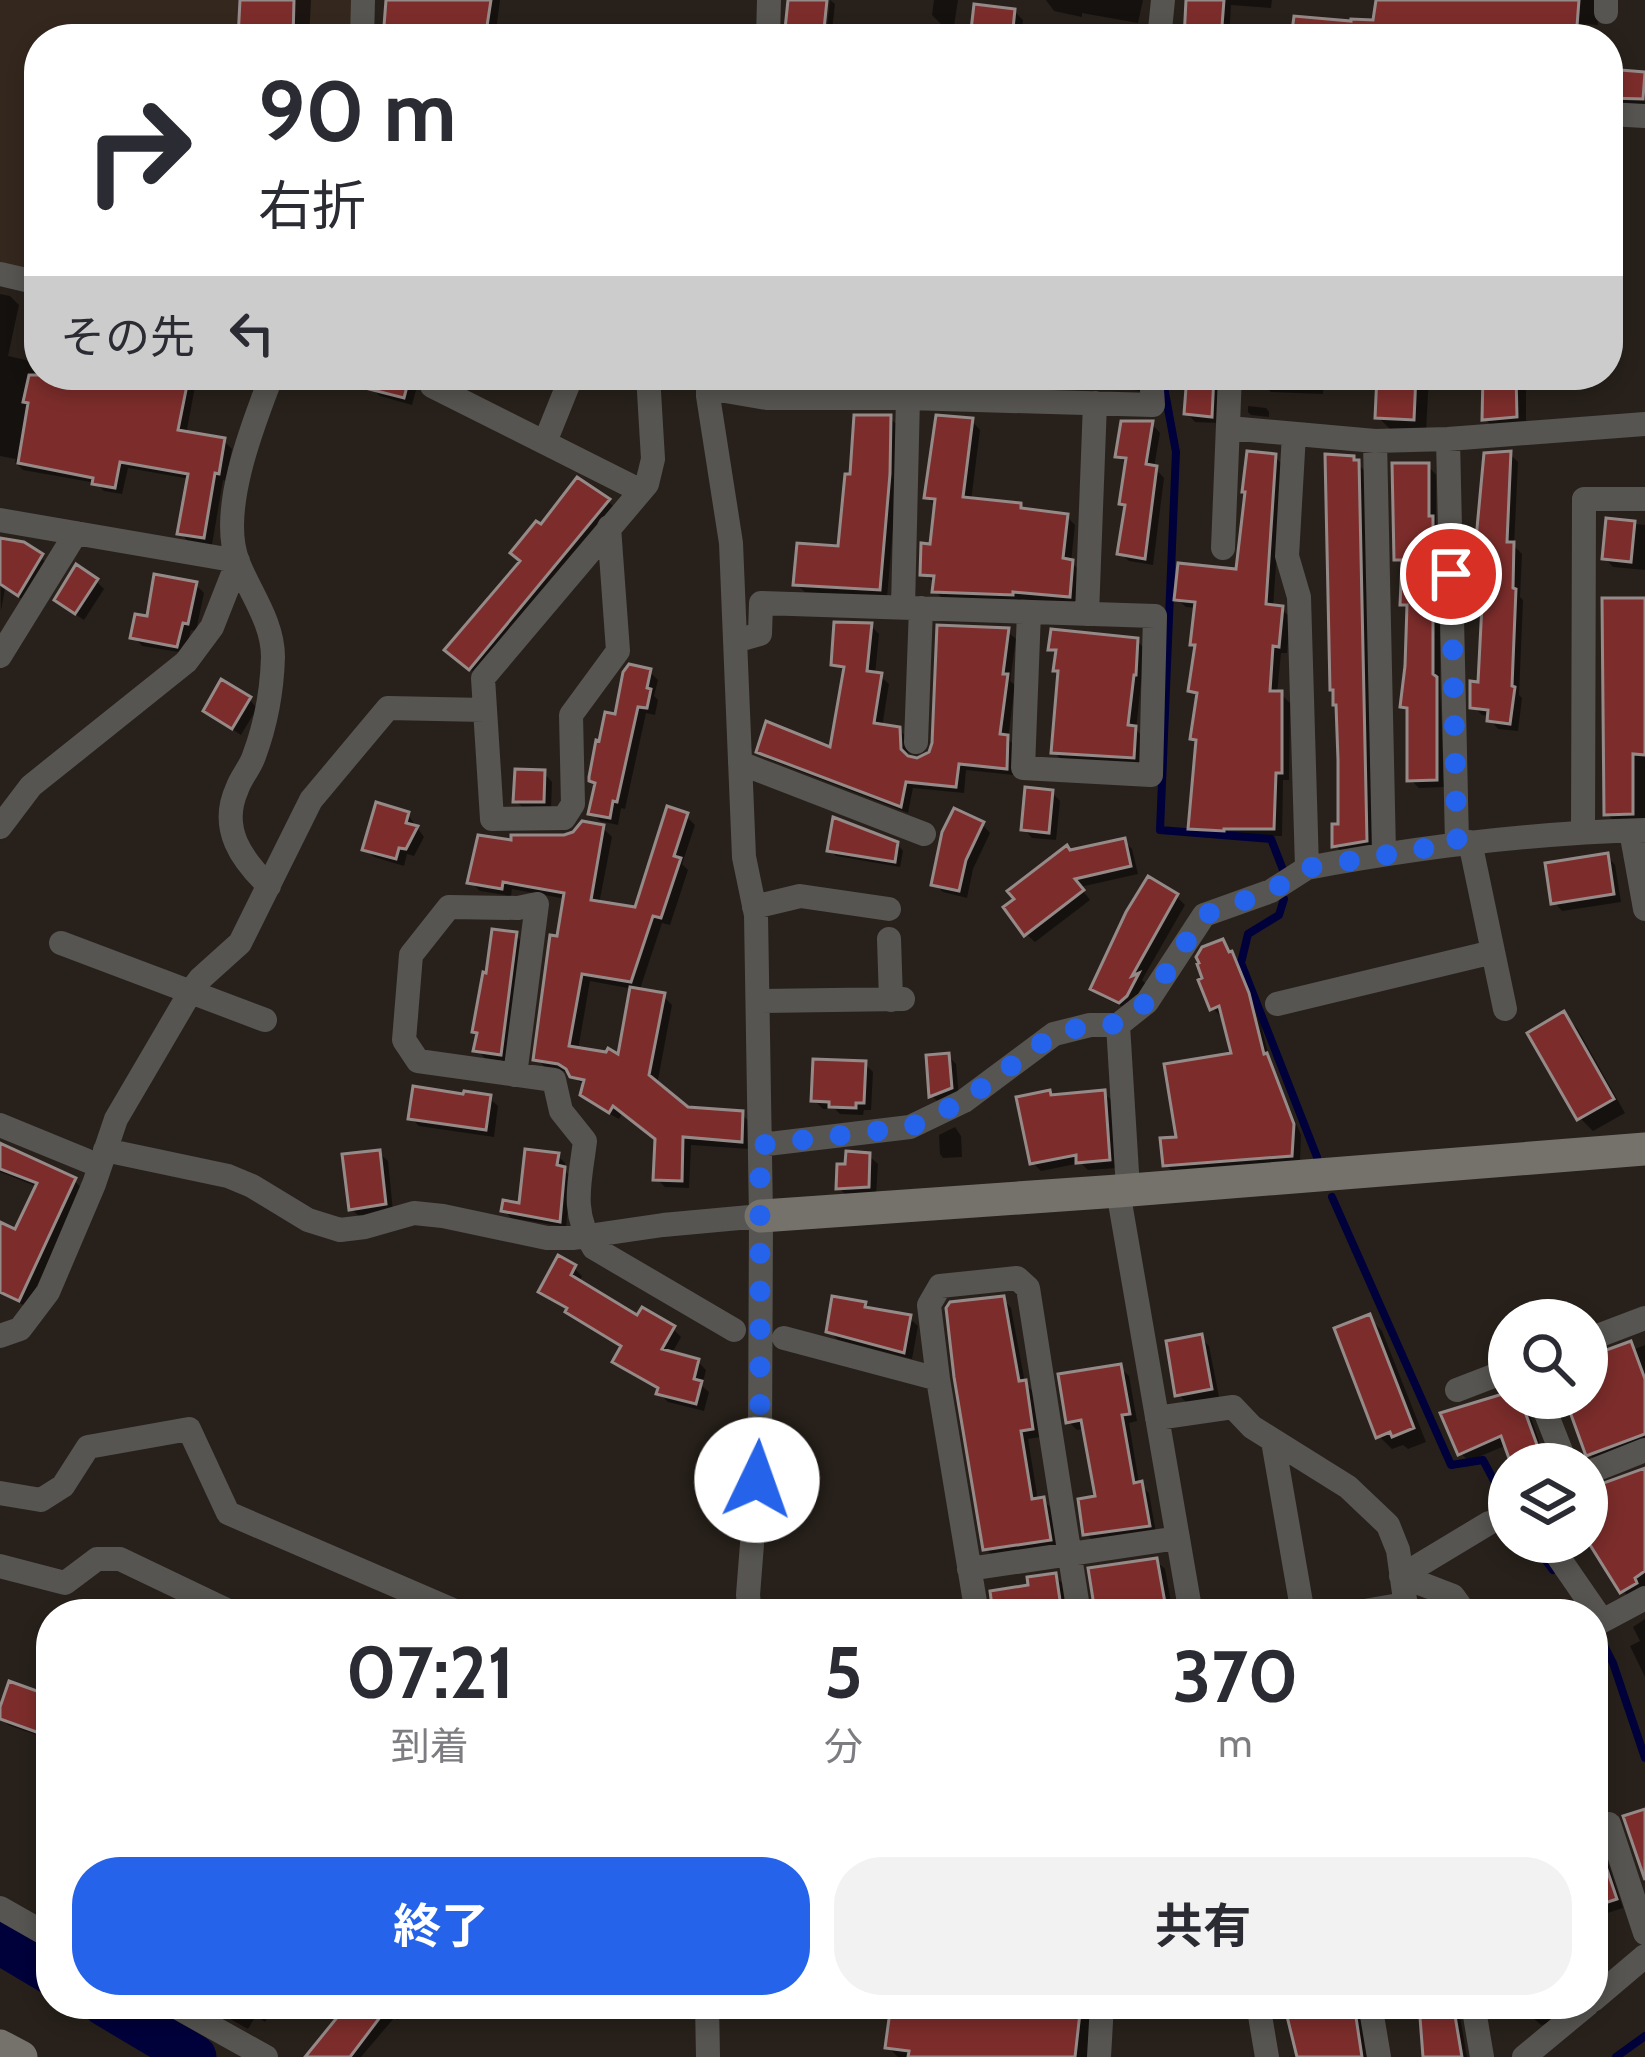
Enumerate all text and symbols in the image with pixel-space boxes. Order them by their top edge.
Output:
text: 90 m [258,60,456,162]
icon: right [60,72,216,228]
text: 右折 [258,173,366,239]
icon: left [219,300,285,366]
text: その先 [60,310,195,364]
pin [1400,523,1502,625]
icon: arrive [1418,541,1484,607]
map controls [1488,1299,1608,1563]
button: search [1488,1299,1608,1419]
position arrow [694,1417,820,1543]
button: layers [1488,1443,1608,1563]
text: 07:21 [346,1629,514,1716]
text: 5 [824,1629,863,1716]
text: 370 [1173,1633,1298,1720]
text: m [1218,1719,1252,1767]
text: 到着 [391,1722,469,1770]
text: 分 [824,1722,863,1770]
button: 終了 [72,1857,810,1995]
button: 共有 [834,1857,1572,1995]

